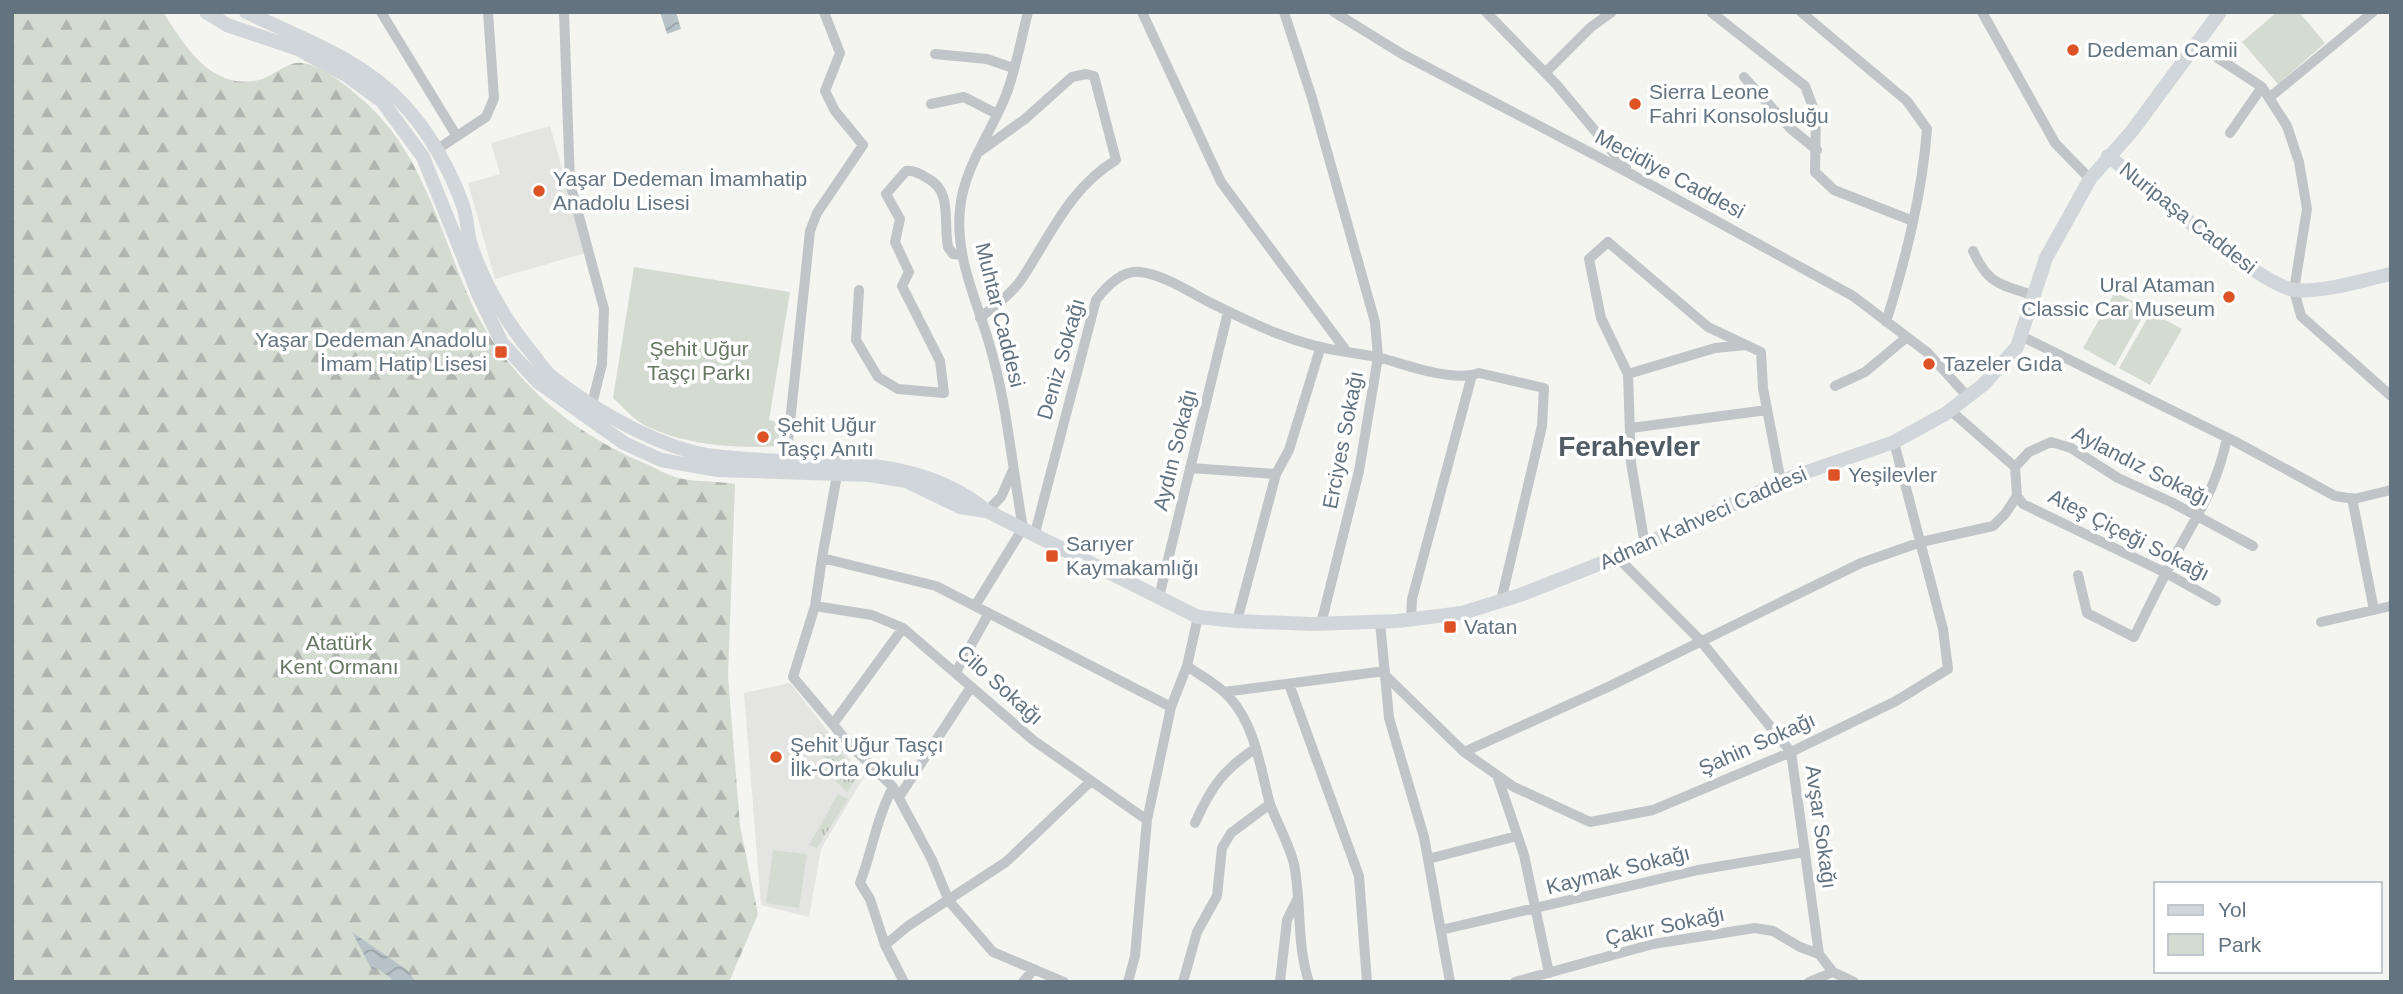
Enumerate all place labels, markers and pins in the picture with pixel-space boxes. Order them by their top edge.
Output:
place label: Dedeman Camii [2087,38,2238,61]
marker: Dedeman Camii [2065,42,2081,58]
place label: Sierra Leone Fahri Konsolosluğu [1649,80,1829,127]
marker: Sierra Leone Fahri Konsolosluğu [1627,96,1643,112]
place label: Yaşar Dedeman İmamhatip Anadolu Lisesi [553,167,807,214]
marker: Yaşar Dedeman İmamhatip Anadolu Lisesi [531,183,547,199]
place label: Ural Ataman Classic Car Museum [2021,273,2215,320]
marker: Ural Ataman Classic Car Museum [2221,289,2237,305]
place label: Yaşar Dedeman Anadolu İmam Hatip Lisesi [255,328,487,375]
marker: Yaşar Dedeman Anadolu İmam Hatip Lisesi [493,344,509,360]
place label: Tazeler Gıda [1943,352,2062,375]
marker: Tazeler Gıda [1921,356,1937,372]
place label: Şehit Uğur Taşçı Anıtı [777,413,876,460]
marker: Şehit Uğur Taşçı Anıtı [755,429,771,445]
place label: Yeşilevler [1848,463,1937,486]
marker: Yeşilevler [1826,467,1842,483]
place label: Sarıyer Kaymakamlığı [1066,532,1199,579]
marker: Sarıyer Kaymakamlığı [1044,548,1060,564]
place label: Vatan [1464,615,1517,638]
marker: Vatan [1442,619,1458,635]
place label: Şehit Uğur Taşçı İlk-Orta Okulu [790,733,944,780]
marker: Şehit Uğur Taşçı İlk-Orta Okulu [768,749,784,765]

